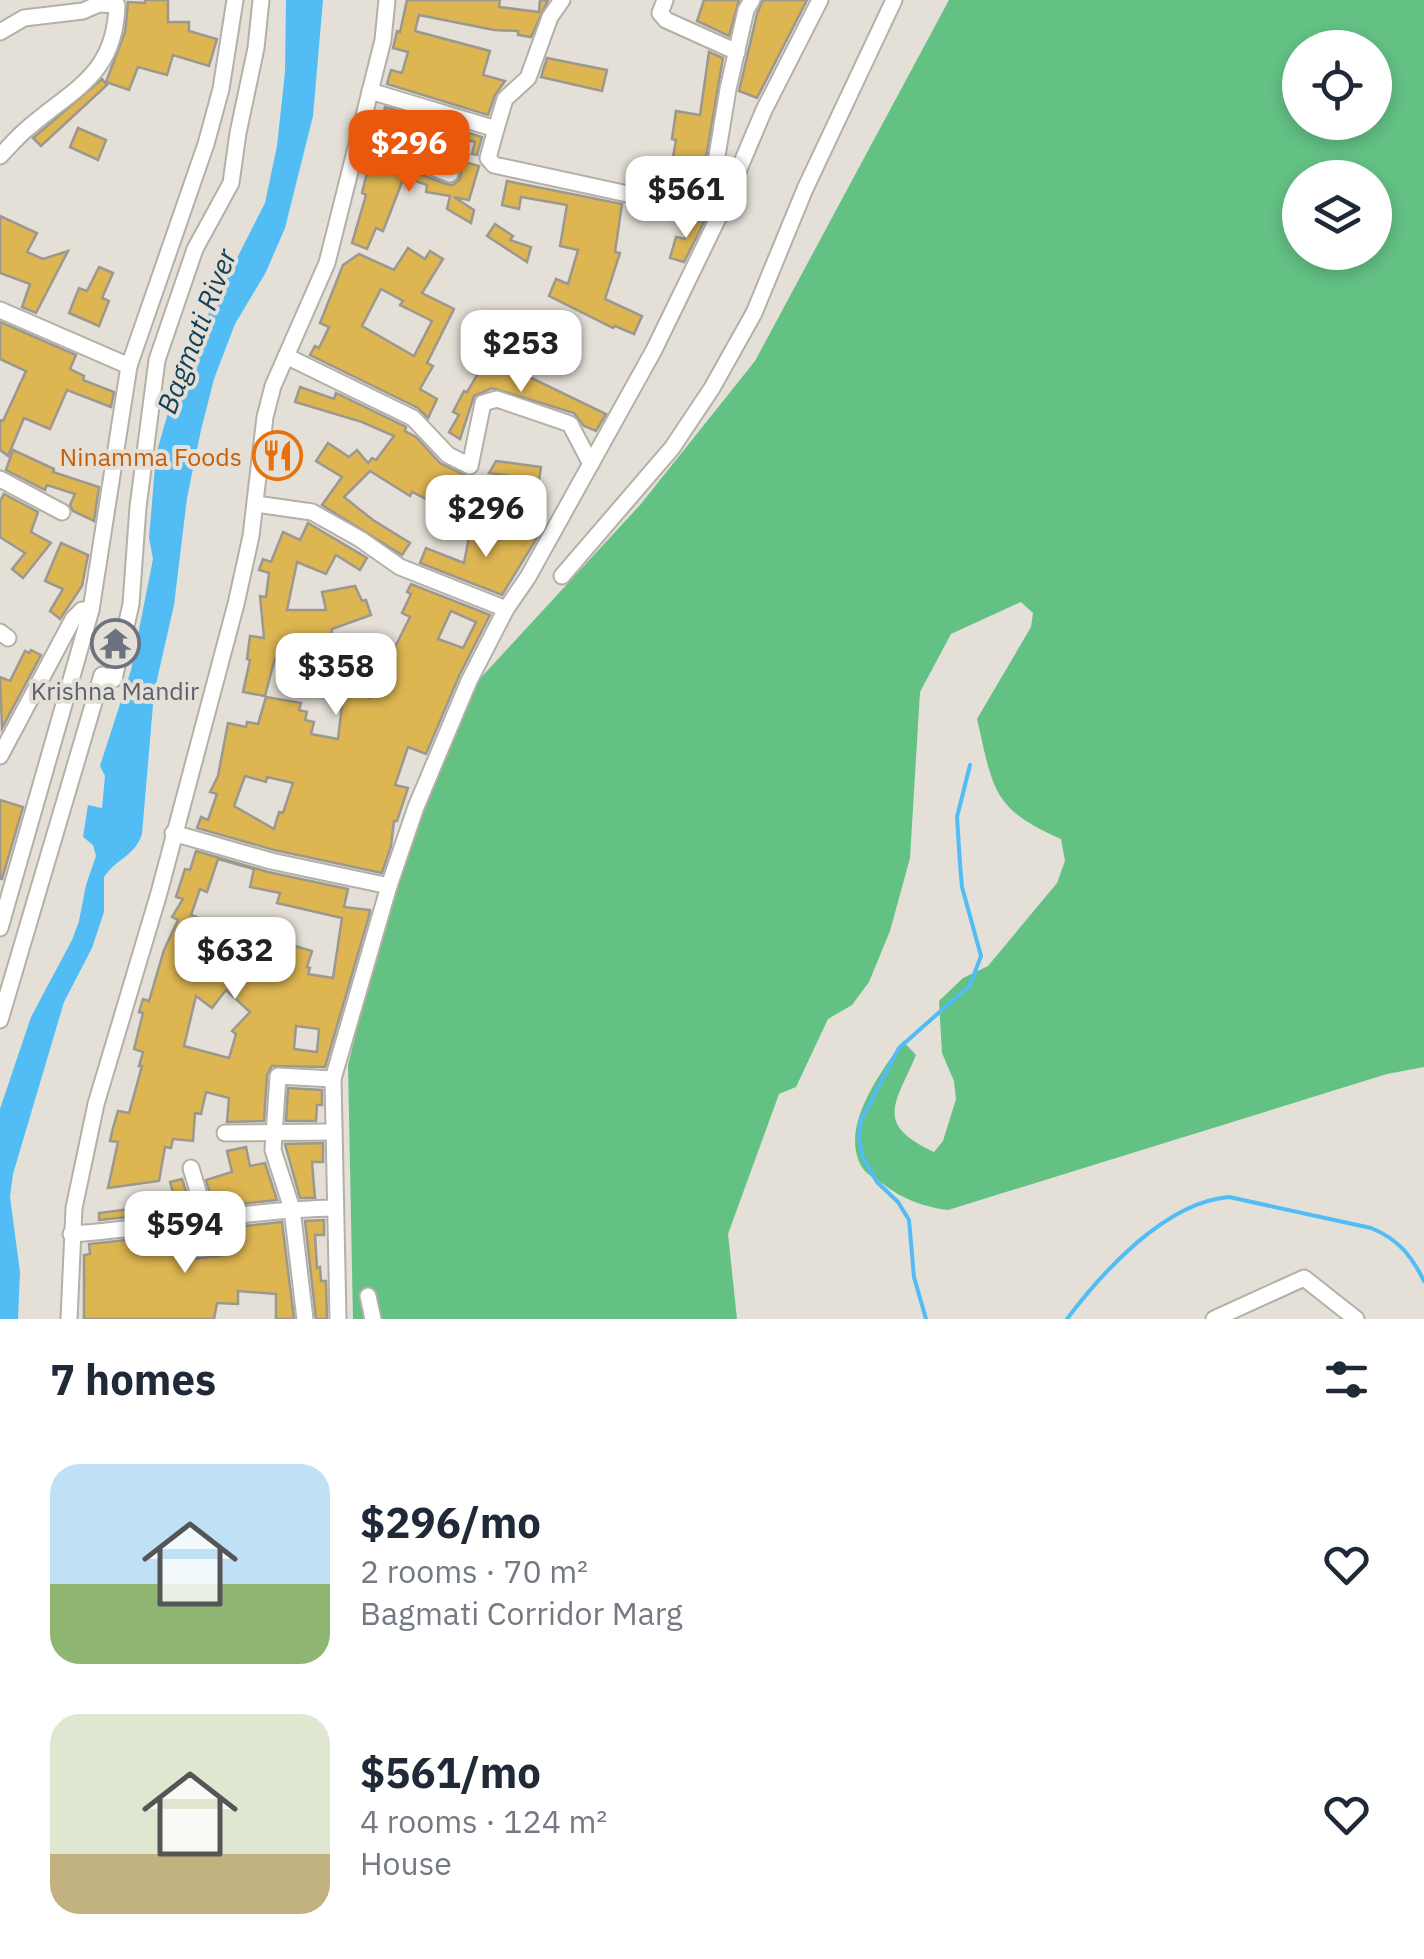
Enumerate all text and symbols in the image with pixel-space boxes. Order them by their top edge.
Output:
map controls [1282,30,1392,270]
button: locate [1282,30,1392,140]
pin: $296 [350,110,468,195]
text: $296 [371,121,447,163]
pin: $561 [627,156,745,241]
button: layers [1282,160,1392,270]
text: $561 [648,167,724,209]
water label: Bagmati River [148,243,245,419]
pin: $253 [462,310,580,395]
text: $253 [483,321,559,363]
restaurant icon: Ninamma Foods [251,430,303,482]
place label: Ninamma Foods [60,440,242,473]
pin: $296 [427,475,545,560]
text: $296 [448,486,524,528]
temple icon: Krishna Mandir [89,618,141,670]
pin: $358 [277,633,395,718]
text: $358 [298,644,374,686]
place label: Krishna Mandir [31,674,199,707]
pin: $632 [176,917,294,1002]
text: $632 [197,928,273,970]
pin: $594 [126,1191,244,1276]
text: $594 [147,1202,223,1244]
text: 7 homes [50,1352,216,1407]
icon: filters [1319,1352,1374,1407]
text: $296/mo [360,1495,541,1550]
icon: home [130,1504,250,1624]
icon: heart [1319,1537,1374,1592]
text: 2 rooms · 70 m² [360,1550,588,1592]
text: Bagmati Corridor Marg [360,1592,683,1634]
text: $561/mo [360,1745,541,1800]
icon: home [130,1754,250,1874]
icon: heart [1319,1787,1374,1842]
text: 4 rooms · 124 m² [360,1800,607,1842]
text: House [360,1842,452,1884]

